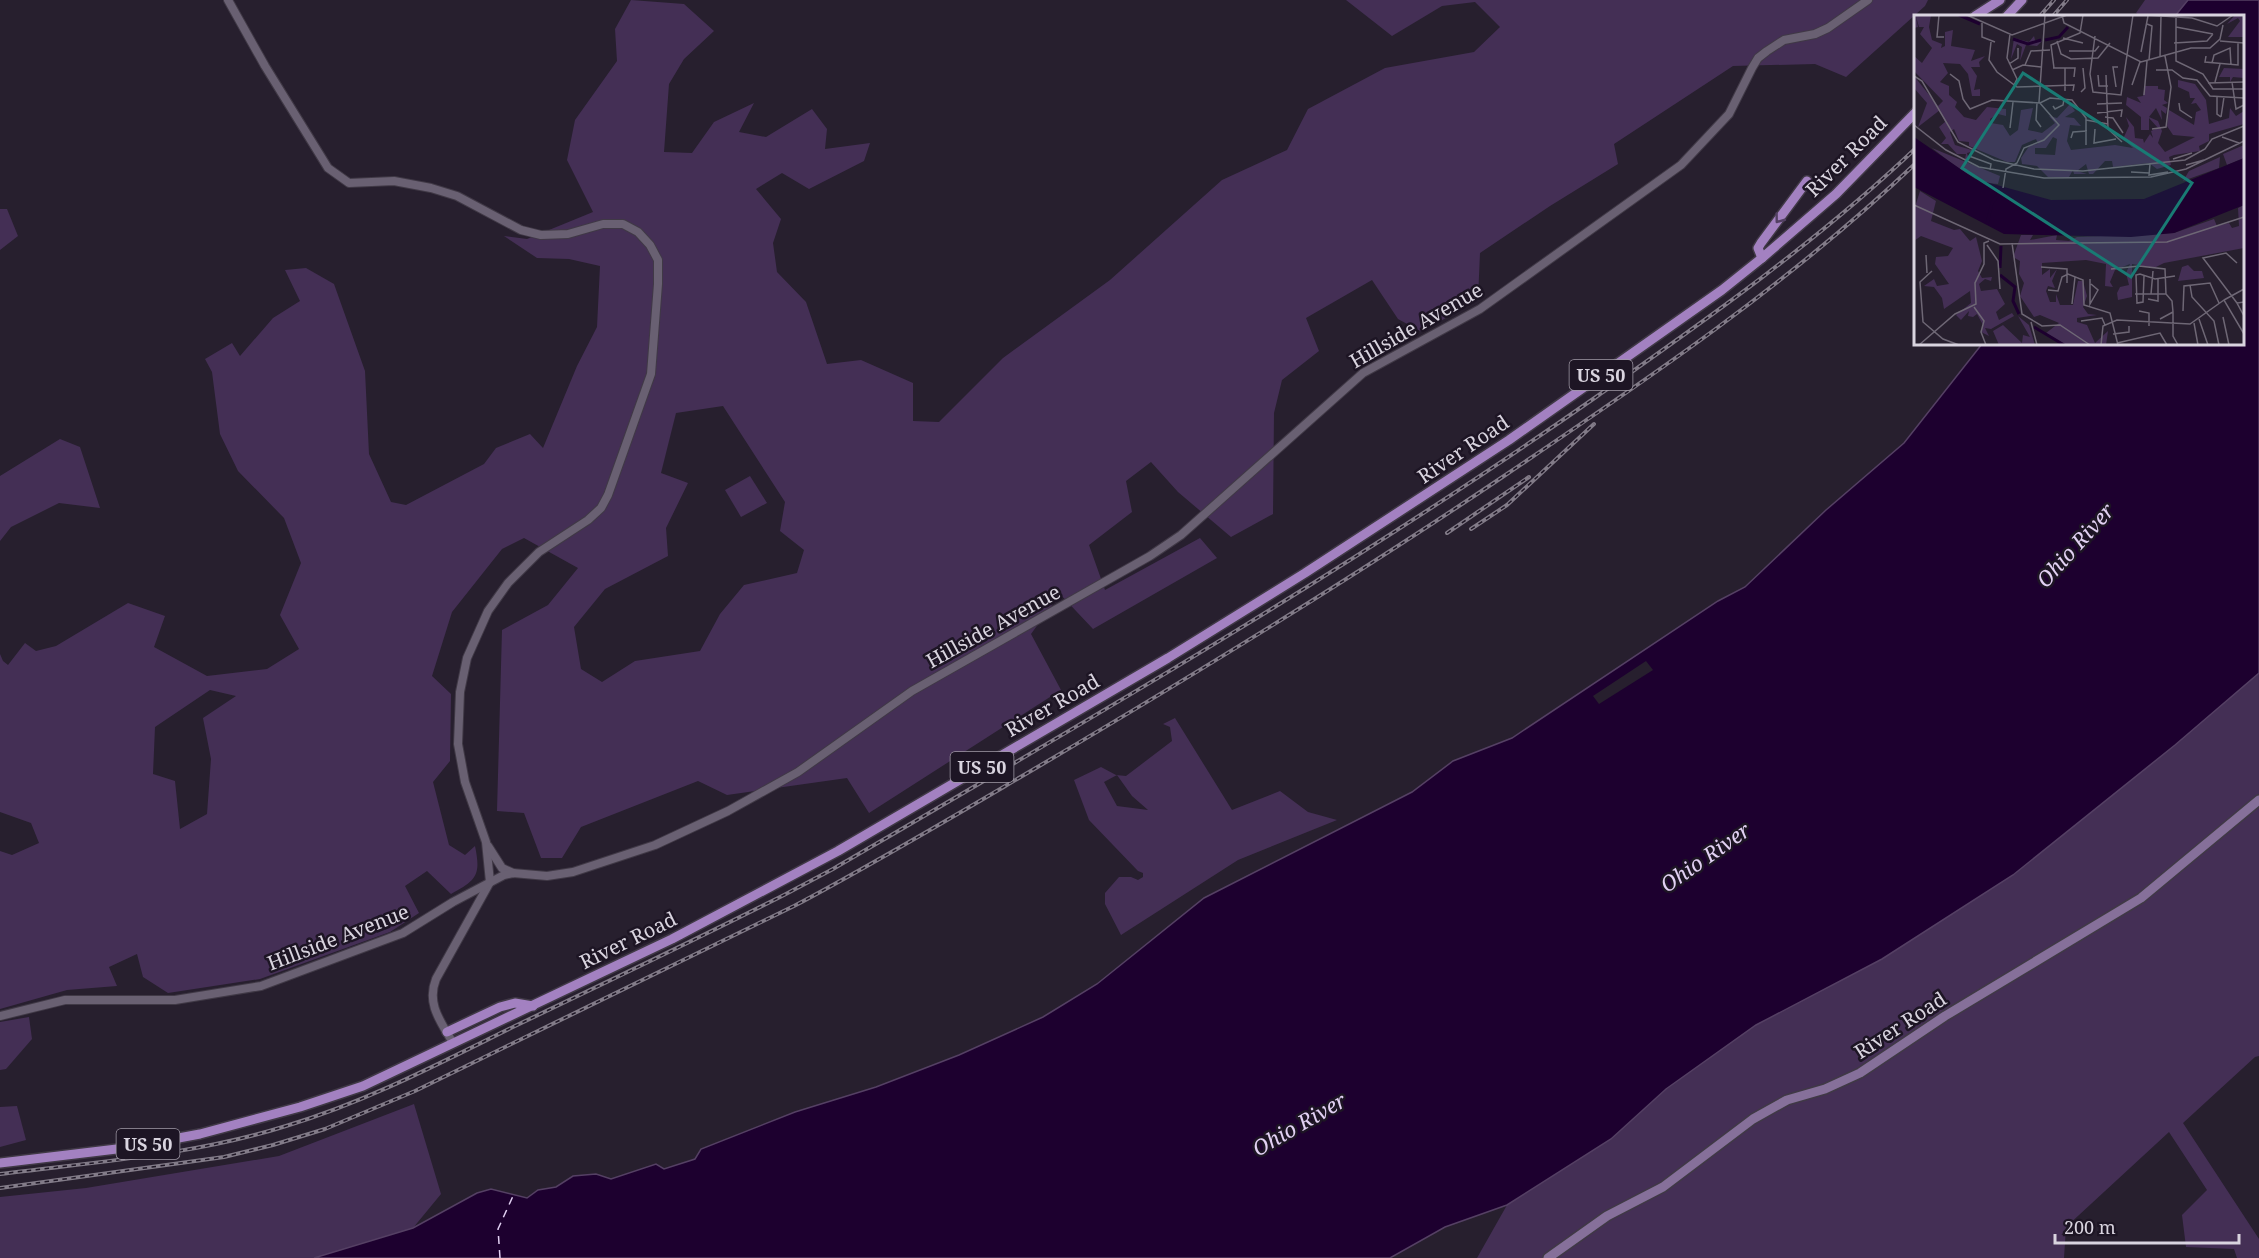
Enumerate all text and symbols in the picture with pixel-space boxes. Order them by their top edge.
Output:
inset map [1914,15,2244,345]
street label: River Road [1799,109,1893,203]
one-way arrow [1775,212,1786,223]
street label: Hillside Avenue [1344,276,1488,374]
road number: US 50 [1570,360,1632,390]
street label: River Road [1412,409,1514,489]
water label: Ohio River [2030,497,2120,593]
street label: Hillside Avenue [921,578,1065,674]
street label: River Road [1000,667,1104,743]
road number: US 50 [950,752,1014,782]
water label: Ohio River [1654,816,1756,898]
street label: Hillside Avenue [263,898,413,976]
street label: River Road [575,905,681,975]
street label: River Road [1849,985,1951,1065]
water label: Ohio River [1247,1086,1351,1162]
road number: US 50 [116,1129,180,1159]
scale bar [2055,1207,2240,1245]
text: 200 m [2064,1215,2116,1239]

